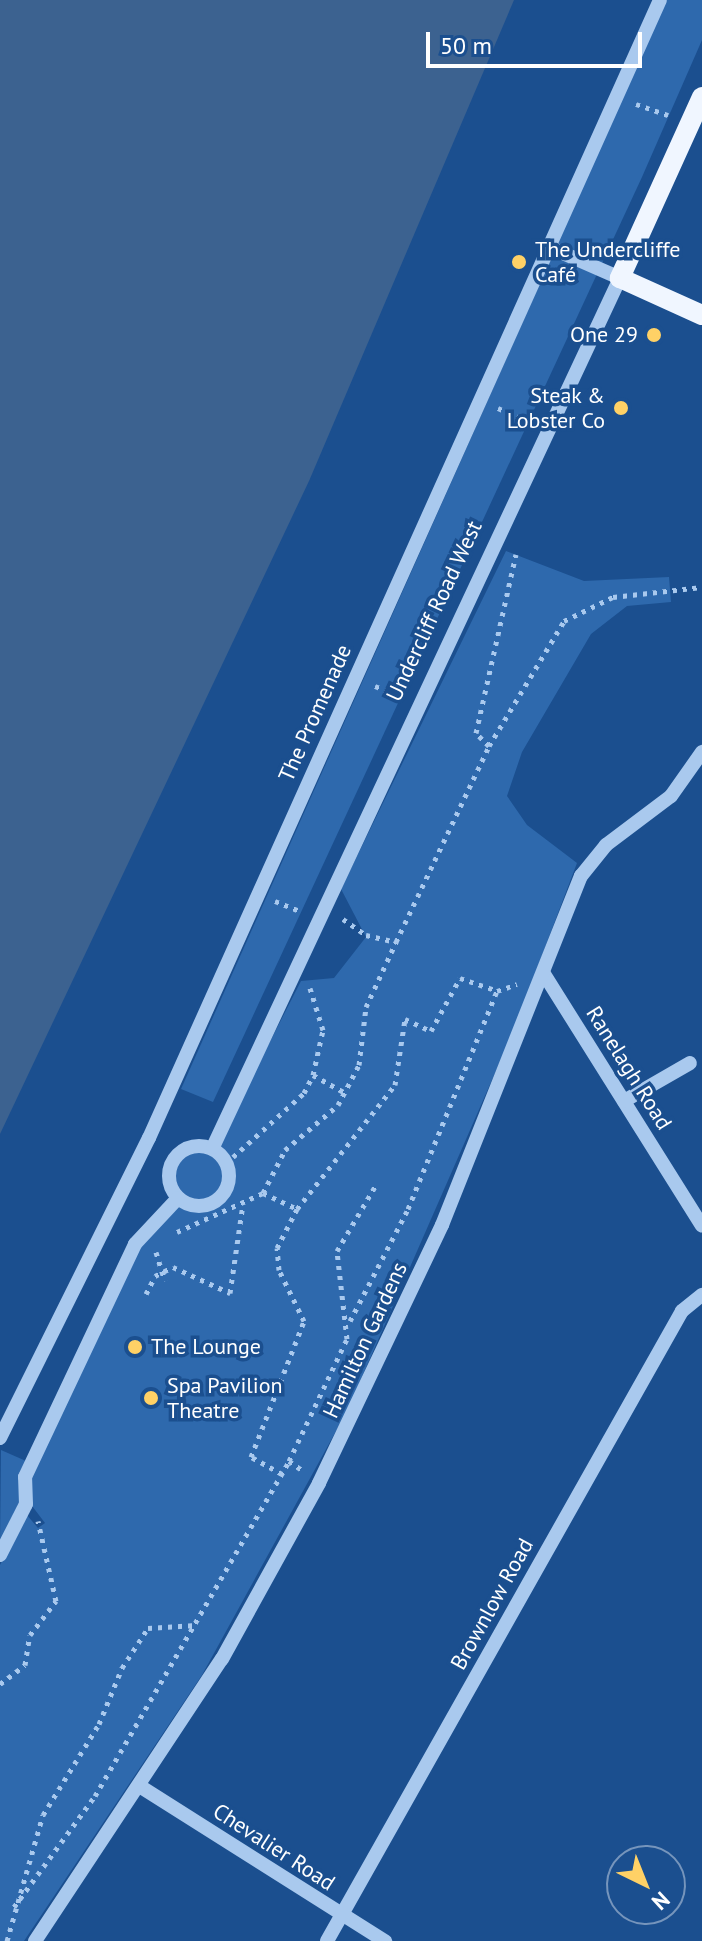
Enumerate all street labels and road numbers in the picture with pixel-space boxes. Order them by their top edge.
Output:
street label: Undercliff Road West [380,516,488,706]
street label: The Promenade [273,640,357,786]
street label: Ranelagh Road [581,1001,677,1135]
street label: Hamilton Gardens [317,1258,413,1422]
street label: Brownlow Road [445,1533,539,1675]
street label: Chevalier Road [208,1798,340,1896]

